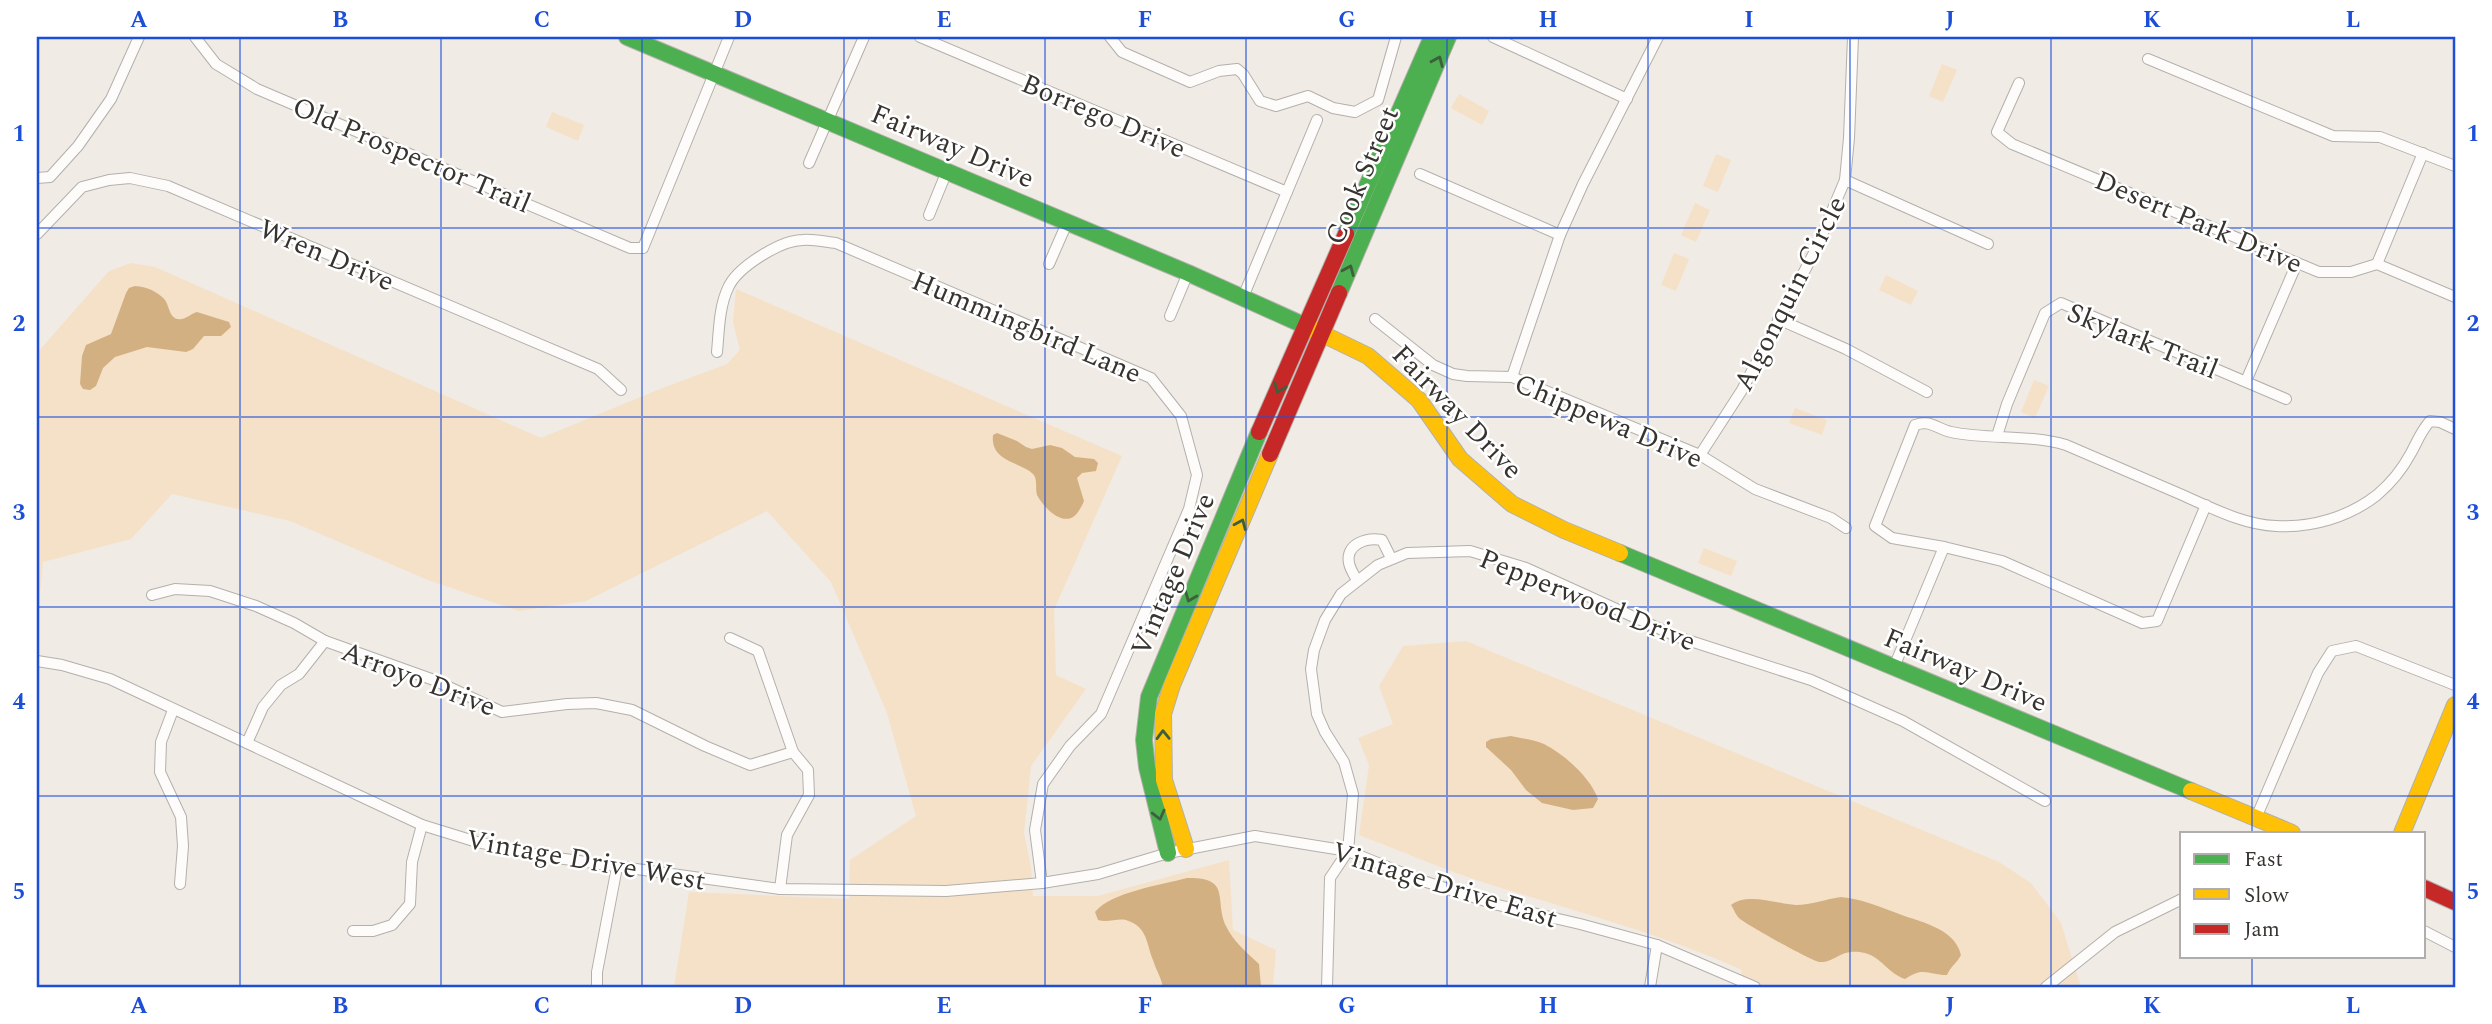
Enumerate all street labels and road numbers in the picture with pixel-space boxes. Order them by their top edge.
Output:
street label: Borrego Drive [1014,62,1193,170]
street label: Old Prospector Trail [285,86,537,225]
street label: Fairway Drive [864,93,1041,200]
street label: Cook Street [1314,100,1411,252]
street label: Desert Park Drive [2088,159,2309,286]
street label: Algonquin Circle [1723,188,1858,399]
street label: Wren Drive [252,208,401,303]
street label: Hummingbird Lane [905,260,1148,395]
street label: Skylark Trail [2060,292,2225,391]
street label: Fairway Drive [1381,335,1533,490]
street label: Chippewa Drive [1507,362,1709,480]
street label: Vintage Drive [1120,486,1227,663]
street label: Pepperwood Drive [1473,537,1702,663]
street label: Fairway Drive [1877,617,2054,724]
street label: Arroyo Drive [335,630,502,729]
street label: Vintage Drive West [463,818,709,903]
street label: Vintage Drive East [1326,831,1563,940]

